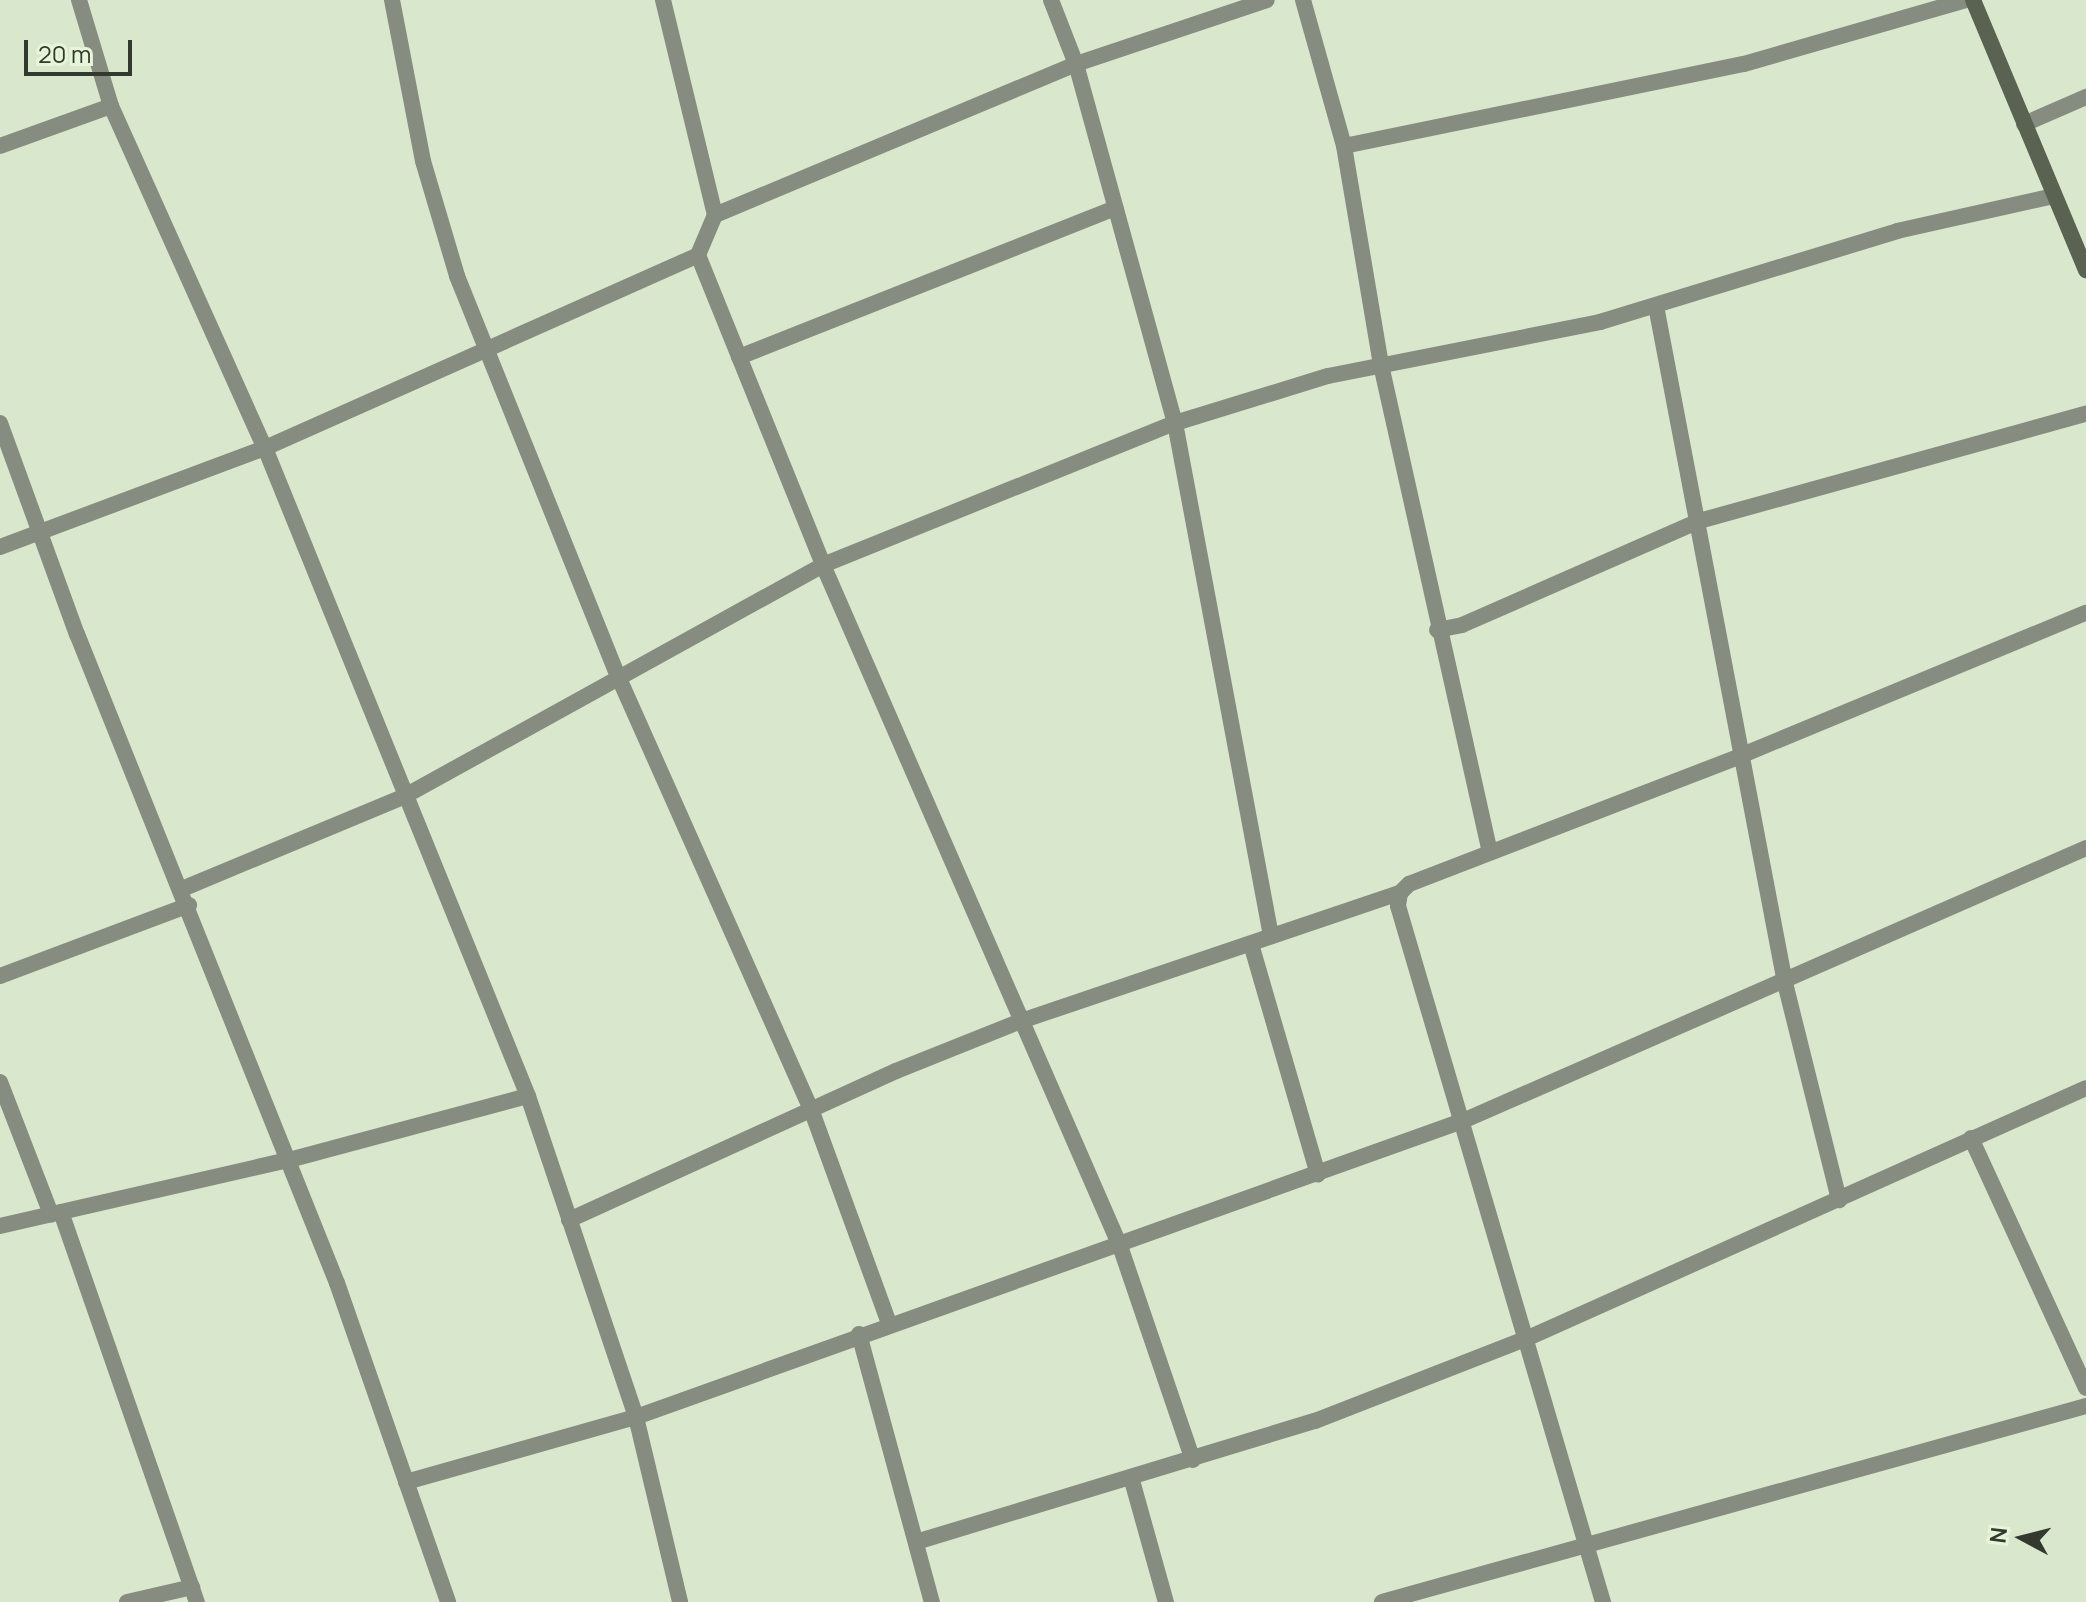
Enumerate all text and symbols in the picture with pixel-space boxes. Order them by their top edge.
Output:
scale bar [28,24,136,74]
text: 20 m [38,37,91,70]
north arrow [1982,1498,2062,1578]
text: N [1982,1525,2014,1545]

